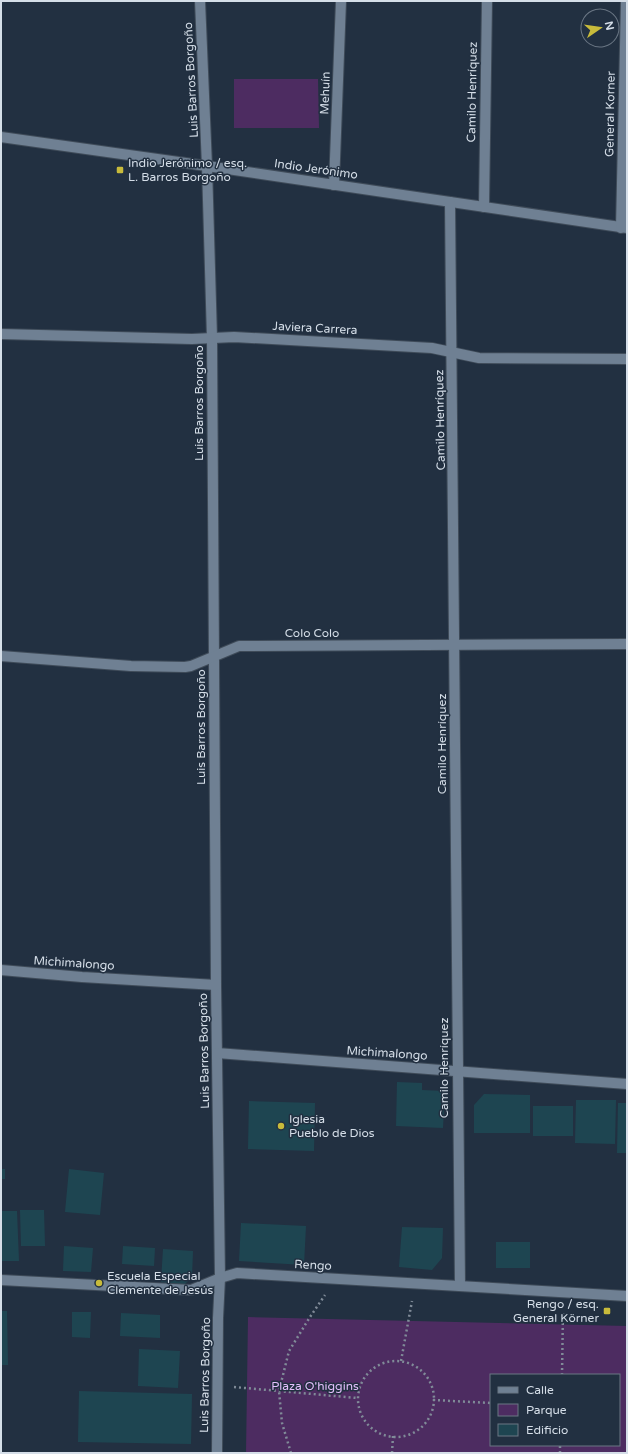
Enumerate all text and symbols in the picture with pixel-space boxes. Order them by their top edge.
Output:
north arrow [580,8,620,48]
text: N [602,20,617,32]
street label: Luis Barros Borgoño [181,22,201,138]
street label: Camilo Henríquez [464,42,480,142]
street label: General Korner [602,70,618,157]
street label: Mehuín [317,71,333,115]
place label: Indio Jerónimo / esq. L. Barros Borgoño [128,156,247,184]
street label: Indio Jerónimo [273,156,359,182]
marker: Indio Jerónimo / esq. L. Barros Borgoño [115,165,125,175]
street label: Javiera Carrera [272,319,358,337]
street label: Luis Barros Borgoño [192,345,206,461]
street label: Camilo Henríquez [432,370,448,470]
street label: Colo Colo [285,626,339,640]
street label: Luis Barros Borgoño [194,669,208,785]
street label: Camilo Henríquez [435,694,449,794]
street label: Michimalongo [33,953,115,973]
street label: Luis Barros Borgoño [196,993,212,1109]
street label: Camilo Henríquez [437,1018,451,1118]
street label: Michimalongo [346,1043,428,1063]
place label: Iglesia Pueblo de Dios [289,1112,375,1140]
marker: Iglesia Pueblo de Dios [276,1121,286,1131]
street label: Rengo [294,1257,332,1273]
place label: Escuela Especial Clemente de Jesús [107,1269,213,1297]
marker: Escuela Especial Clemente de Jesús [94,1278,104,1288]
place label: Rengo / esq. General Körner [513,1297,599,1325]
marker: Rengo / esq. General Körner [602,1306,612,1316]
street label: Luis Barros Borgoño [197,1317,213,1433]
legend [490,1374,620,1446]
park label: Plaza O'higgins [271,1379,359,1393]
text: Calle [526,1383,554,1397]
text: Parque [526,1403,567,1417]
text: Edificio [526,1423,568,1437]

